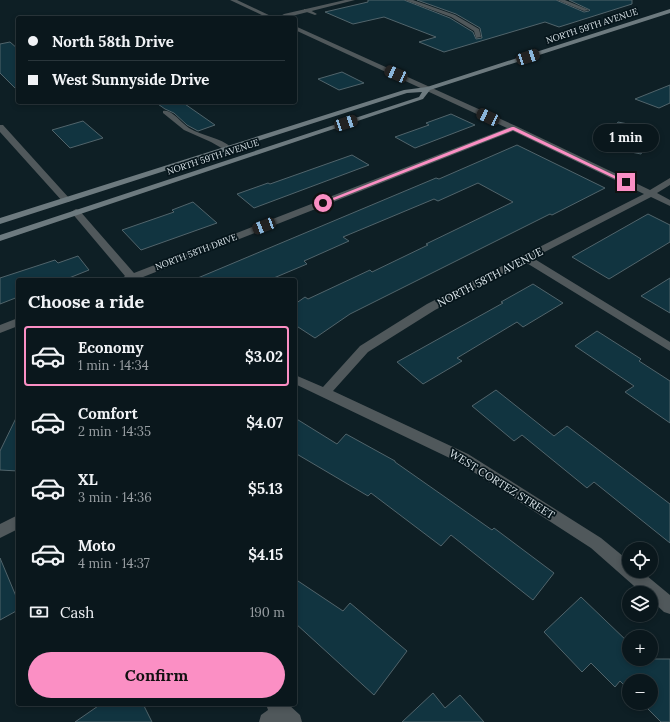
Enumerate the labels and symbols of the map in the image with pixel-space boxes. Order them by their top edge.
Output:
street label: NORTH 59TH AVENUE [545,5,640,46]
car [515,48,541,66]
car [383,64,409,84]
car [475,106,501,128]
car [333,114,359,132]
callout: 1 min [593,124,659,152]
street label: NORTH 59TH AVENUE [166,136,261,177]
route end [617,173,635,191]
route start [314,194,332,212]
car [251,216,277,236]
street label: NORTH 58TH DRIVE [153,231,239,272]
street label: NORTH 58TH AVENUE [435,244,545,310]
street label: WEST CORTEZ STREET [447,446,557,522]

